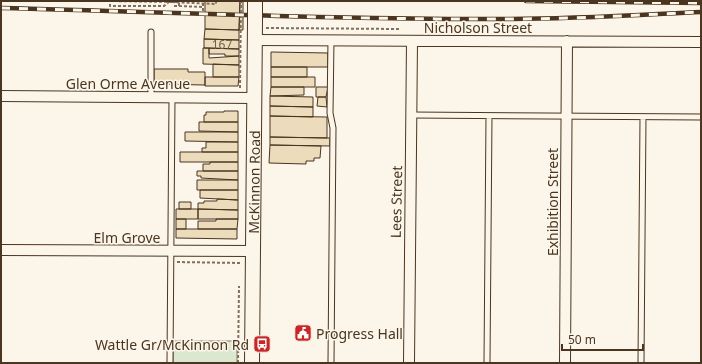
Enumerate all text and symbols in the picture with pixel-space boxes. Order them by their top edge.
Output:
street label: Nicholson Street [424,18,532,37]
house number: 167 [212,36,232,53]
street label: Glen Orme Avenue [66,74,190,93]
street label: McKinnon Road [244,130,264,234]
street label: Exhibition Street [543,148,562,256]
street label: Lees Street [386,166,406,238]
street label: Elm Grove [93,228,161,247]
public building icon: Progress Hall [293,323,313,343]
place label: Progress Hall [316,324,403,343]
scale bar [562,326,643,352]
text: 50 m [568,331,596,348]
bus stop icon: Wattle Gr/McKinnon Rd [252,334,272,354]
place label: Wattle Gr/McKinnon Rd [95,335,249,354]

